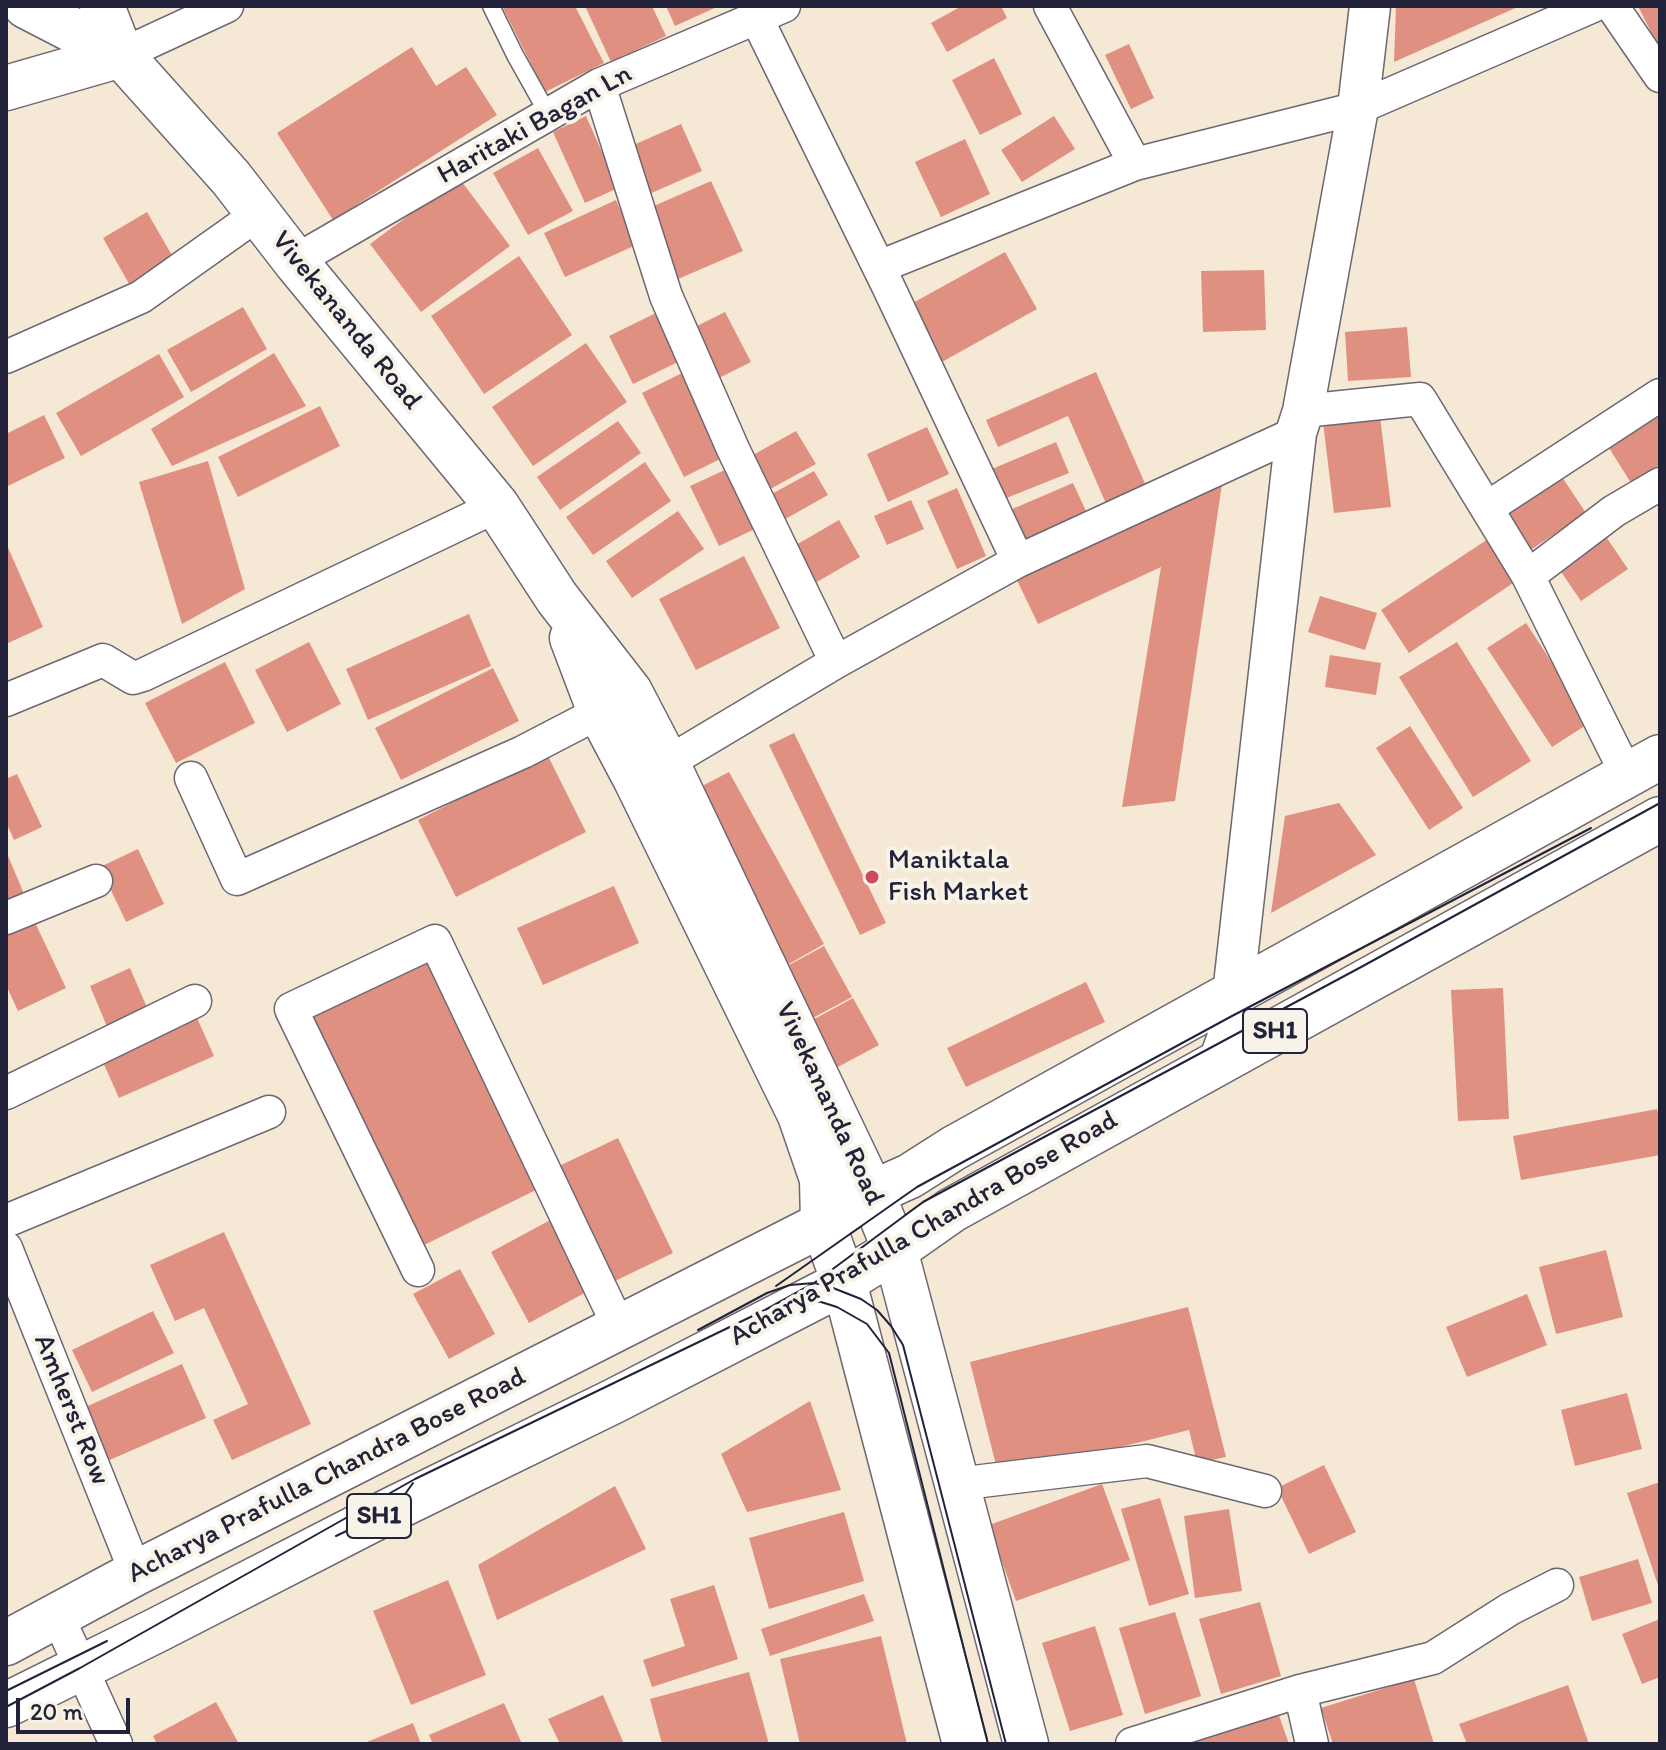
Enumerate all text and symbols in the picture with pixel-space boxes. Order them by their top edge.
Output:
street label: Haritaki Bagan Ln [432,58,638,192]
street label: Vivekananda Road [264,225,428,417]
place label: Maniktala Fish Market [888,844,1028,910]
marker: Maniktala Fish Market [863,868,881,886]
street label: Vivekananda Road [767,997,891,1211]
road number: SH1 [1243,1009,1307,1053]
street label: Acharya Prafulla Chandra Bose Road [724,1104,1124,1354]
street label: Amherst Row [26,1330,116,1490]
street label: Acharya Prafulla Chandra Bose Road [122,1361,532,1591]
road number: SH1 [347,1494,411,1538]
scale bar [20,1682,134,1732]
text: 20 m [30,1697,83,1726]

